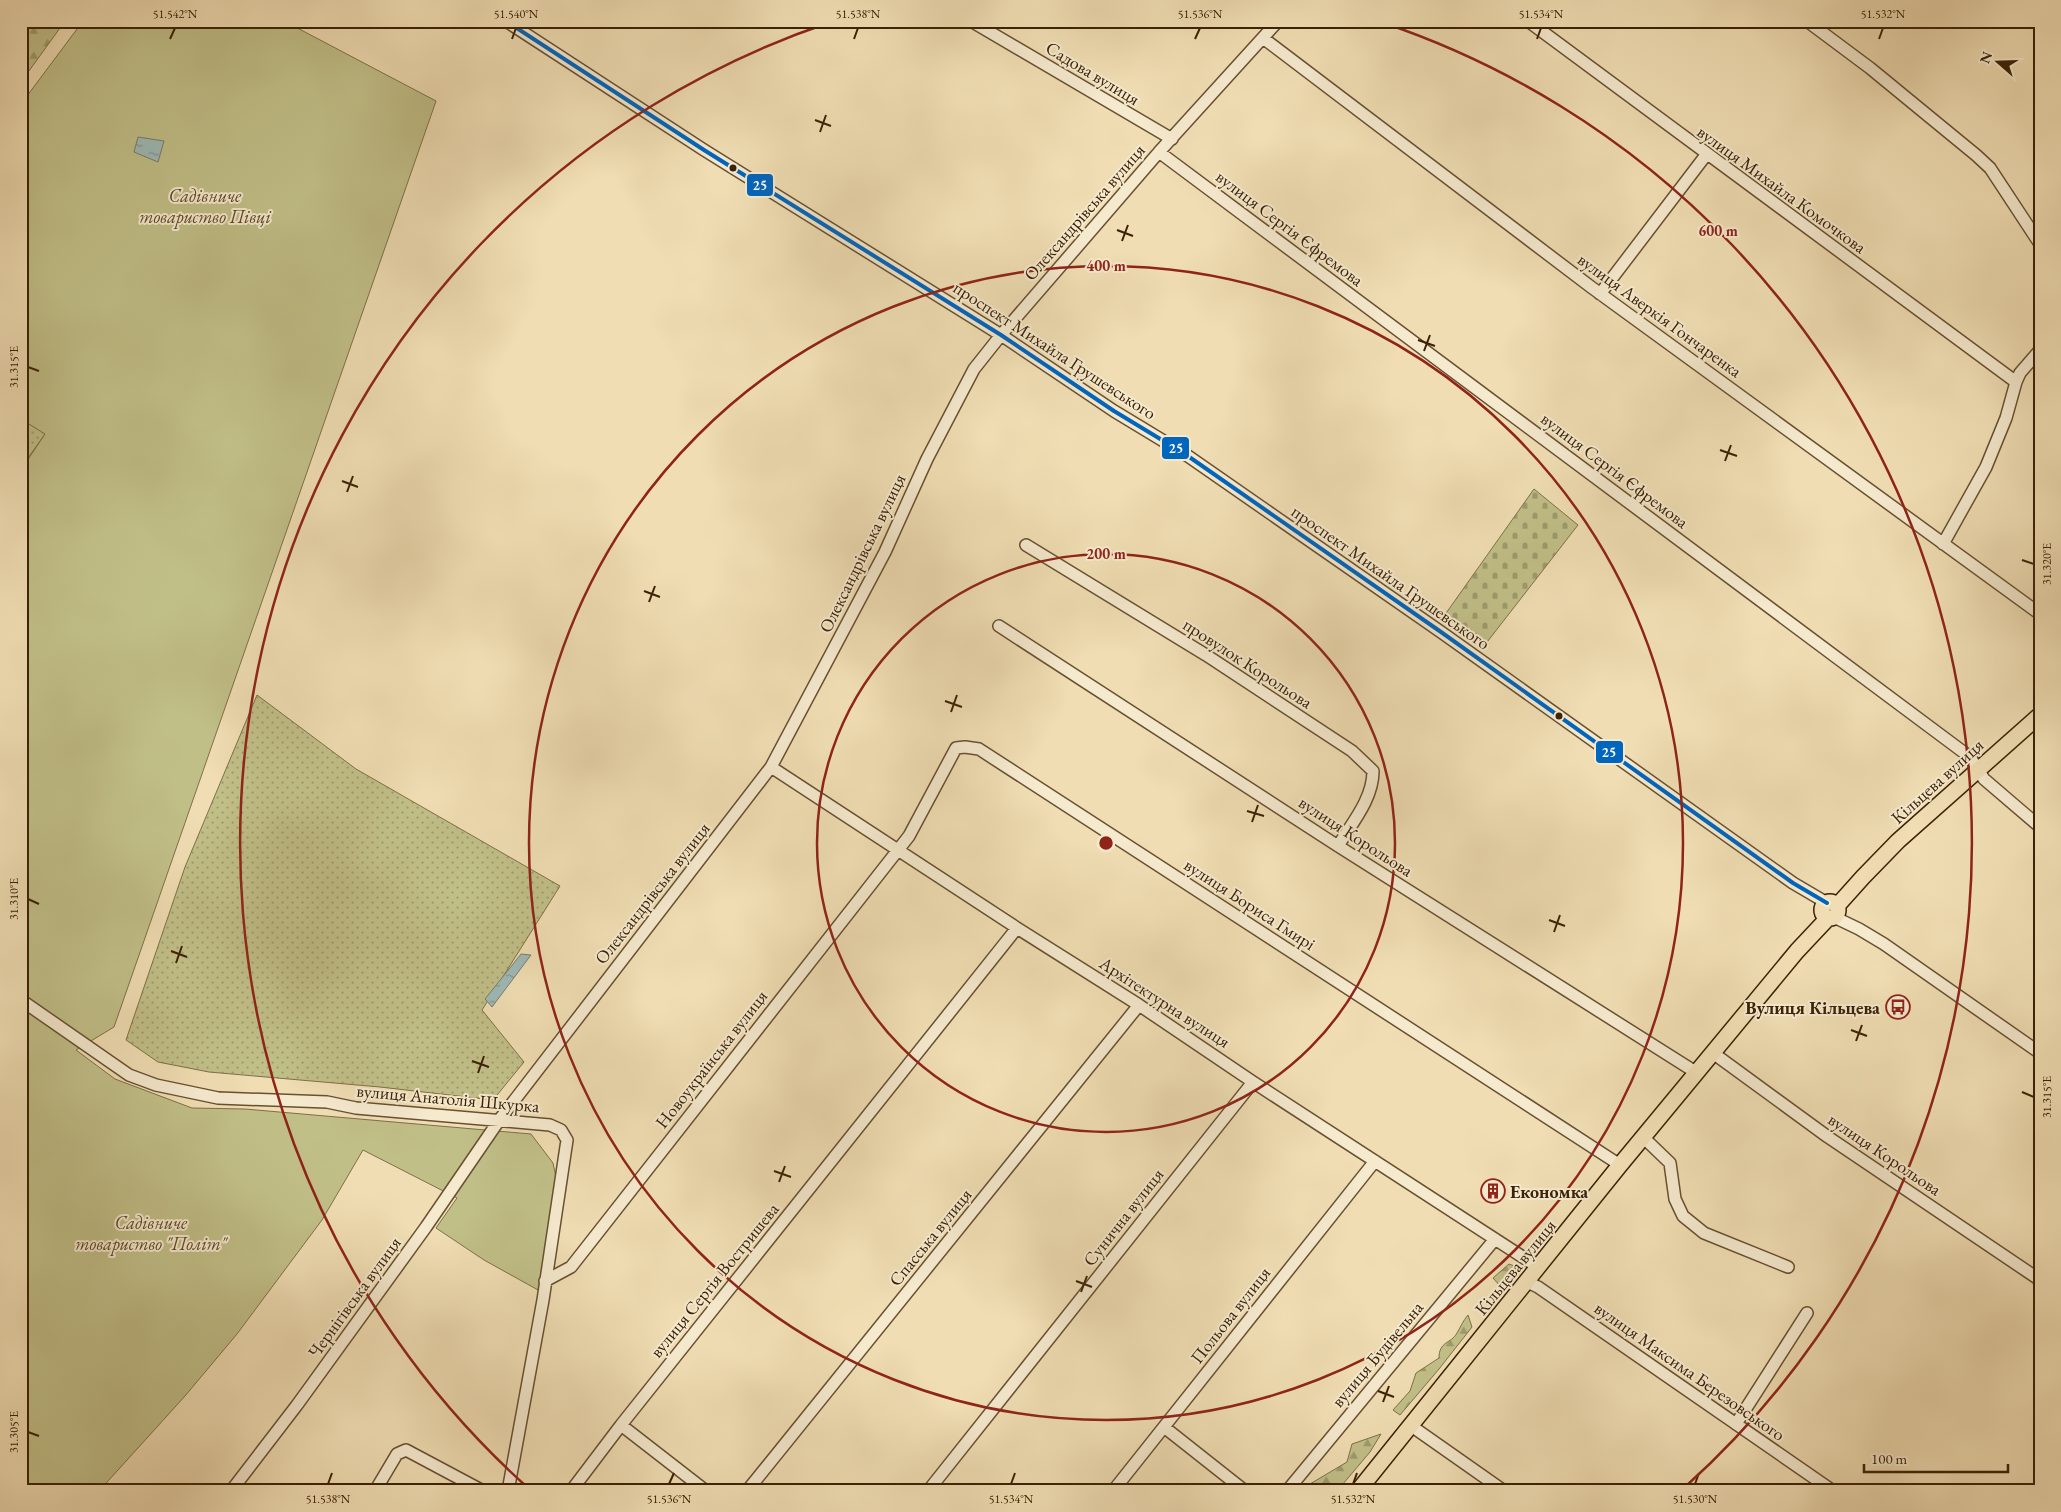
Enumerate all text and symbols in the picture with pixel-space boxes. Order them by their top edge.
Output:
text: 51.542°N [153,6,198,22]
text: 51.540°N [494,6,539,22]
text: 51.538°N [836,6,881,22]
text: 51.536°N [1178,6,1223,22]
text: 51.534°N [1519,6,1564,22]
text: 51.532°N [1861,6,1906,22]
street label: Садова вулиця [1042,36,1144,110]
north arrow [1974,38,2024,88]
text: N [1975,49,1996,66]
street label: вулиця Михайла Комочкова [1693,120,1872,259]
street label: Олександрівська вулиця [1018,139,1150,285]
unlabelled marker [728,163,738,173]
street label: вулиця Сергія Єфремова [1212,165,1369,292]
line badge: 25 [746,173,774,197]
text: 25 [753,176,767,194]
park label: Садівниче товариство Півці [139,184,271,229]
text: 600 m [1698,221,1738,240]
street label: вулиця Аверкія Гончаренка [1573,248,1747,383]
text: 400 m [1086,256,1126,275]
street label: проспект Михайла Грушевського [949,276,1161,424]
text: 31.315°E [6,346,22,388]
street label: вулиця Сергія Єфремова [1537,407,1694,534]
line badge: 25 [1161,436,1190,460]
text: 25 [1169,439,1183,457]
street label: Олександрівська вулиця [814,470,910,636]
street label: проспект Михайла Грушевського [1287,500,1495,654]
text: 31.320°E [2039,543,2055,585]
text: 200 m [1086,544,1126,563]
street label: провулок Корольова [1179,613,1318,714]
unlabelled marker [1554,711,1564,721]
street label: Кільцева вулиця [1886,733,1988,829]
line badge: 25 [1595,740,1624,764]
text: 25 [1602,743,1616,761]
street label: вулиця Корольова [1294,790,1418,882]
street label: Олександрівська вулиця [589,817,715,969]
centre of rings [1097,834,1115,852]
street label: вулиця Бориса Гмирі [1180,853,1320,955]
text: 31.310°E [6,878,22,920]
street label: Архітектурна вулиця [1094,951,1235,1053]
street label: Новоукраїнська вулиця [650,985,772,1133]
bus stop icon: Вулиця Кільцева [1885,994,1911,1020]
place label: Вулиця Кільцева [1745,996,1880,1019]
text: 31.315°E [2039,1076,2055,1118]
street label: вулиця Анатолія Шкурка [356,1079,541,1118]
street label: вулиця Корольова [1824,1108,1947,1201]
street label: Сунична вулиця [1078,1163,1168,1271]
building icon: Економка [1480,1178,1506,1204]
place label: Економка [1510,1180,1588,1203]
street label: Спасська вулиця [883,1183,977,1291]
street label: вулиця Сергія Востришева [644,1197,784,1362]
park label: Садівниче товариство "Політ" [75,1211,229,1256]
street label: Кільцева вулиця [1469,1214,1561,1320]
street label: Чернігівська вулиця [302,1232,406,1362]
street label: Польова вулиця [1185,1262,1275,1368]
street label: вулиця Будівельна [1326,1296,1429,1412]
street label: вулиця Максима Березовського [1590,1296,1790,1446]
text: 31.305°E [6,1411,22,1453]
scale bar [1864,1442,2007,1474]
text: 100 m [1871,1449,1908,1468]
text: 51.538°N [306,1491,351,1507]
text: 51.536°N [647,1491,692,1507]
text: 51.534°N [989,1491,1034,1507]
text: 51.532°N [1331,1491,1376,1507]
text: 51.530°N [1673,1491,1718,1507]

